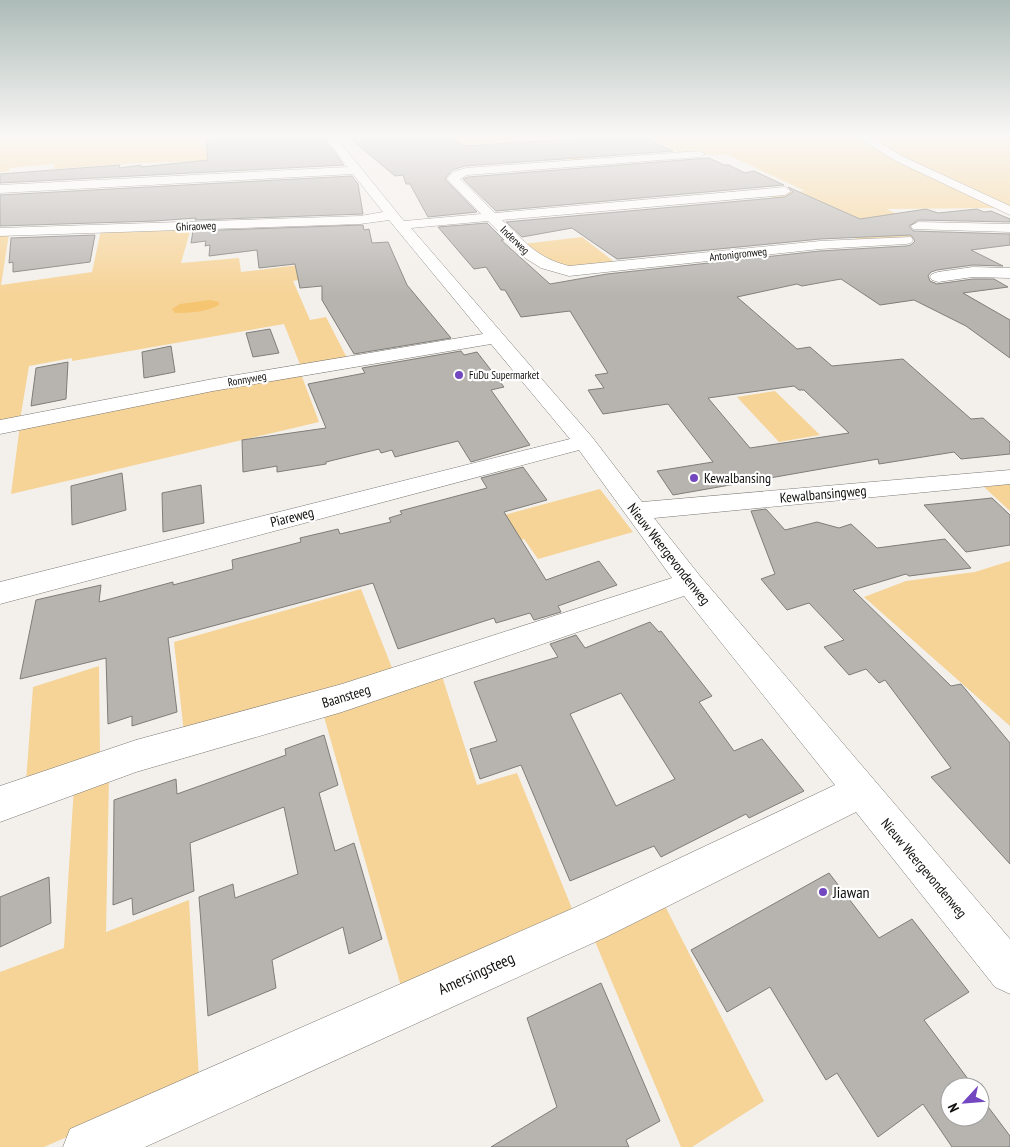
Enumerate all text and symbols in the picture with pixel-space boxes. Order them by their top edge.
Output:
street label: Ghiraoweg [176,218,217,234]
street label: Inderweg [497,223,533,257]
street label: Antonigronweg [708,244,768,264]
place label: FuDu Supermarket [469,368,539,382]
street label: Ronnyweg [227,369,268,389]
marker: FuDu Supermarket [453,369,465,381]
place label: Kewalbansing [704,469,771,487]
marker: Kewalbansing [688,472,700,484]
street label: Kewalbansingweg [779,481,867,507]
street label: Nieuw Weergevondenweg [624,499,714,609]
street label: Piareweg [268,503,316,531]
street label: Baansteeg [320,680,372,712]
street label: Nieuw Weergevondenweg [877,815,971,921]
place label: Jiawan [832,882,870,902]
marker: Jiawan [817,886,829,898]
street label: Amersingsteeg [435,947,517,999]
north arrow [940,1077,990,1127]
text: N [944,1100,963,1115]

